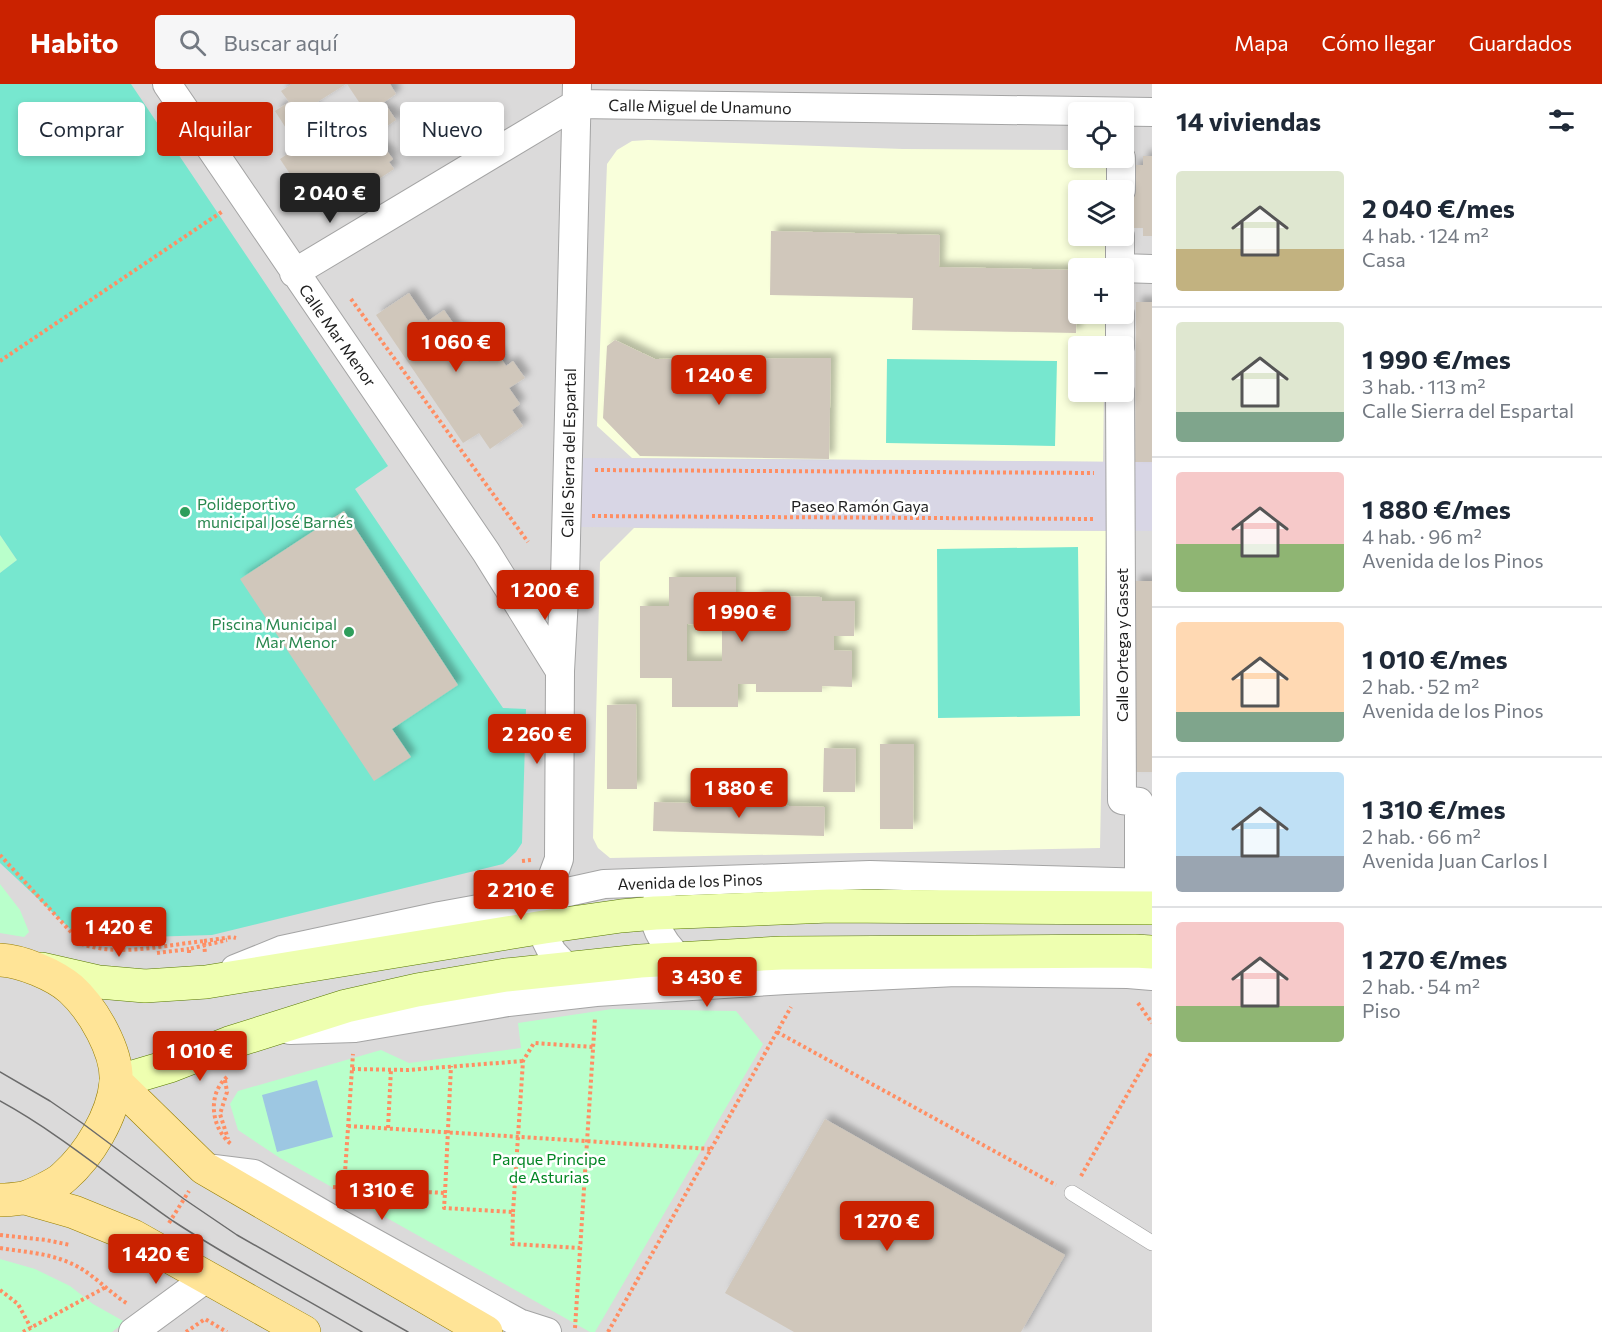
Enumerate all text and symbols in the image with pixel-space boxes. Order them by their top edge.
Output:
search box [155,15,575,69]
text: Habito [30,25,119,59]
icon: search [176,26,209,59]
text: Buscar aquí [224,29,338,56]
text: Mapa [1234,30,1289,55]
text: Cómo llegar [1322,30,1436,55]
text: Guardados [1469,30,1572,55]
street label: Calle Miguel de Unamuno [608,95,792,117]
chip: Comprar [18,102,145,156]
chip: Alquilar [157,102,273,156]
chip: Filtros [285,102,388,156]
chip: Nuevo [400,102,504,156]
map controls [1068,102,1134,402]
button: locate [1068,102,1134,168]
icon: filters [1545,104,1578,137]
text: 14 viviendas [1176,105,1321,136]
pin: 2 040 € [275,173,385,224]
text: 2 040 € [294,180,366,204]
button: layers [1068,180,1134,246]
text: 2 040 €/mes [1362,192,1515,223]
icon: home [1224,195,1296,267]
text: 4 hab. · 124 m² [1362,223,1489,247]
text: Casa [1362,247,1406,271]
button: + [1068,258,1134,324]
street label: Calle Mar Menor [296,280,381,390]
pin: 1 060 € [401,322,511,373]
text: 1 060 € [421,329,491,353]
button: − [1068,336,1134,402]
text: 1 990 €/mes [1362,343,1511,374]
icon: home [1224,346,1296,418]
pin: 1 240 € [664,355,774,406]
text: 1 240 € [685,362,753,386]
street label: Calle Sierra del Espartal [557,368,579,538]
text: 3 hab. · 113 m² [1362,374,1485,398]
text: Calle Sierra del Espartal [1362,398,1574,422]
text: 1 880 €/mes [1362,493,1511,524]
place label: Polideportivo municipal José Barnés [197,494,353,531]
street label: Paseo Ramón Gaya [791,496,929,515]
icon: home [1224,496,1296,568]
marker: Polideportivo municipal José Barnés [178,505,192,519]
text: 4 hab. · 96 m² [1362,524,1482,548]
text: Avenida de los Pinos [1362,548,1544,572]
street label: Calle Ortega y Gasset [1112,567,1131,722]
pin: 1 200 € [490,570,600,621]
text: 1 200 € [511,577,579,601]
pin: 1 990 € [687,592,797,643]
text: 1 990 € [708,599,776,623]
place label: Piscina Municipal Mar Menor [212,614,338,651]
marker: Piscina Municipal Mar Menor [342,625,356,639]
text: 1 010 €/mes [1362,643,1508,674]
icon: home [1224,646,1296,718]
text: 2 hab. · 52 m² [1362,674,1479,698]
text: Avenida de los Pinos [1362,698,1544,722]
pin: 2 260 € [482,714,592,765]
text: 2 260 € [502,721,572,745]
pin: 1 880 € [684,768,794,819]
text: 1 880 € [705,775,773,799]
text: 1 310 €/mes [1362,793,1506,824]
icon: home [1224,796,1296,868]
text: 2 hab. · 66 m² [1362,824,1481,848]
text: Avenida Juan Carlos I [1362,848,1548,872]
street label: Avenida de los Pinos [617,869,763,893]
pin: 2 210 € [466,870,576,921]
text: 2 210 € [488,877,554,901]
pin: 1 420 € [64,907,174,958]
text: 1 420 € [85,914,153,938]
text: 1 270 €/mes [1362,943,1507,974]
icon: home [1224,946,1296,1018]
pin: 3 430 € [652,957,762,1008]
text: 3 430 € [672,964,742,988]
text: 2 hab. · 54 m² [1362,974,1480,998]
text: Piso [1362,998,1401,1022]
pin: 1 010 € [145,1031,255,1082]
text: 1 010 € [167,1038,233,1062]
park label: Parque Principe de Asturias [492,1149,606,1186]
pin: 1 310 € [327,1170,437,1221]
text: 1 310 € [350,1177,414,1201]
pin: 1 270 € [832,1201,942,1252]
text: 1 270 € [854,1208,920,1232]
pin: 1 420 € [101,1234,211,1285]
text: 1 420 € [122,1241,190,1265]

